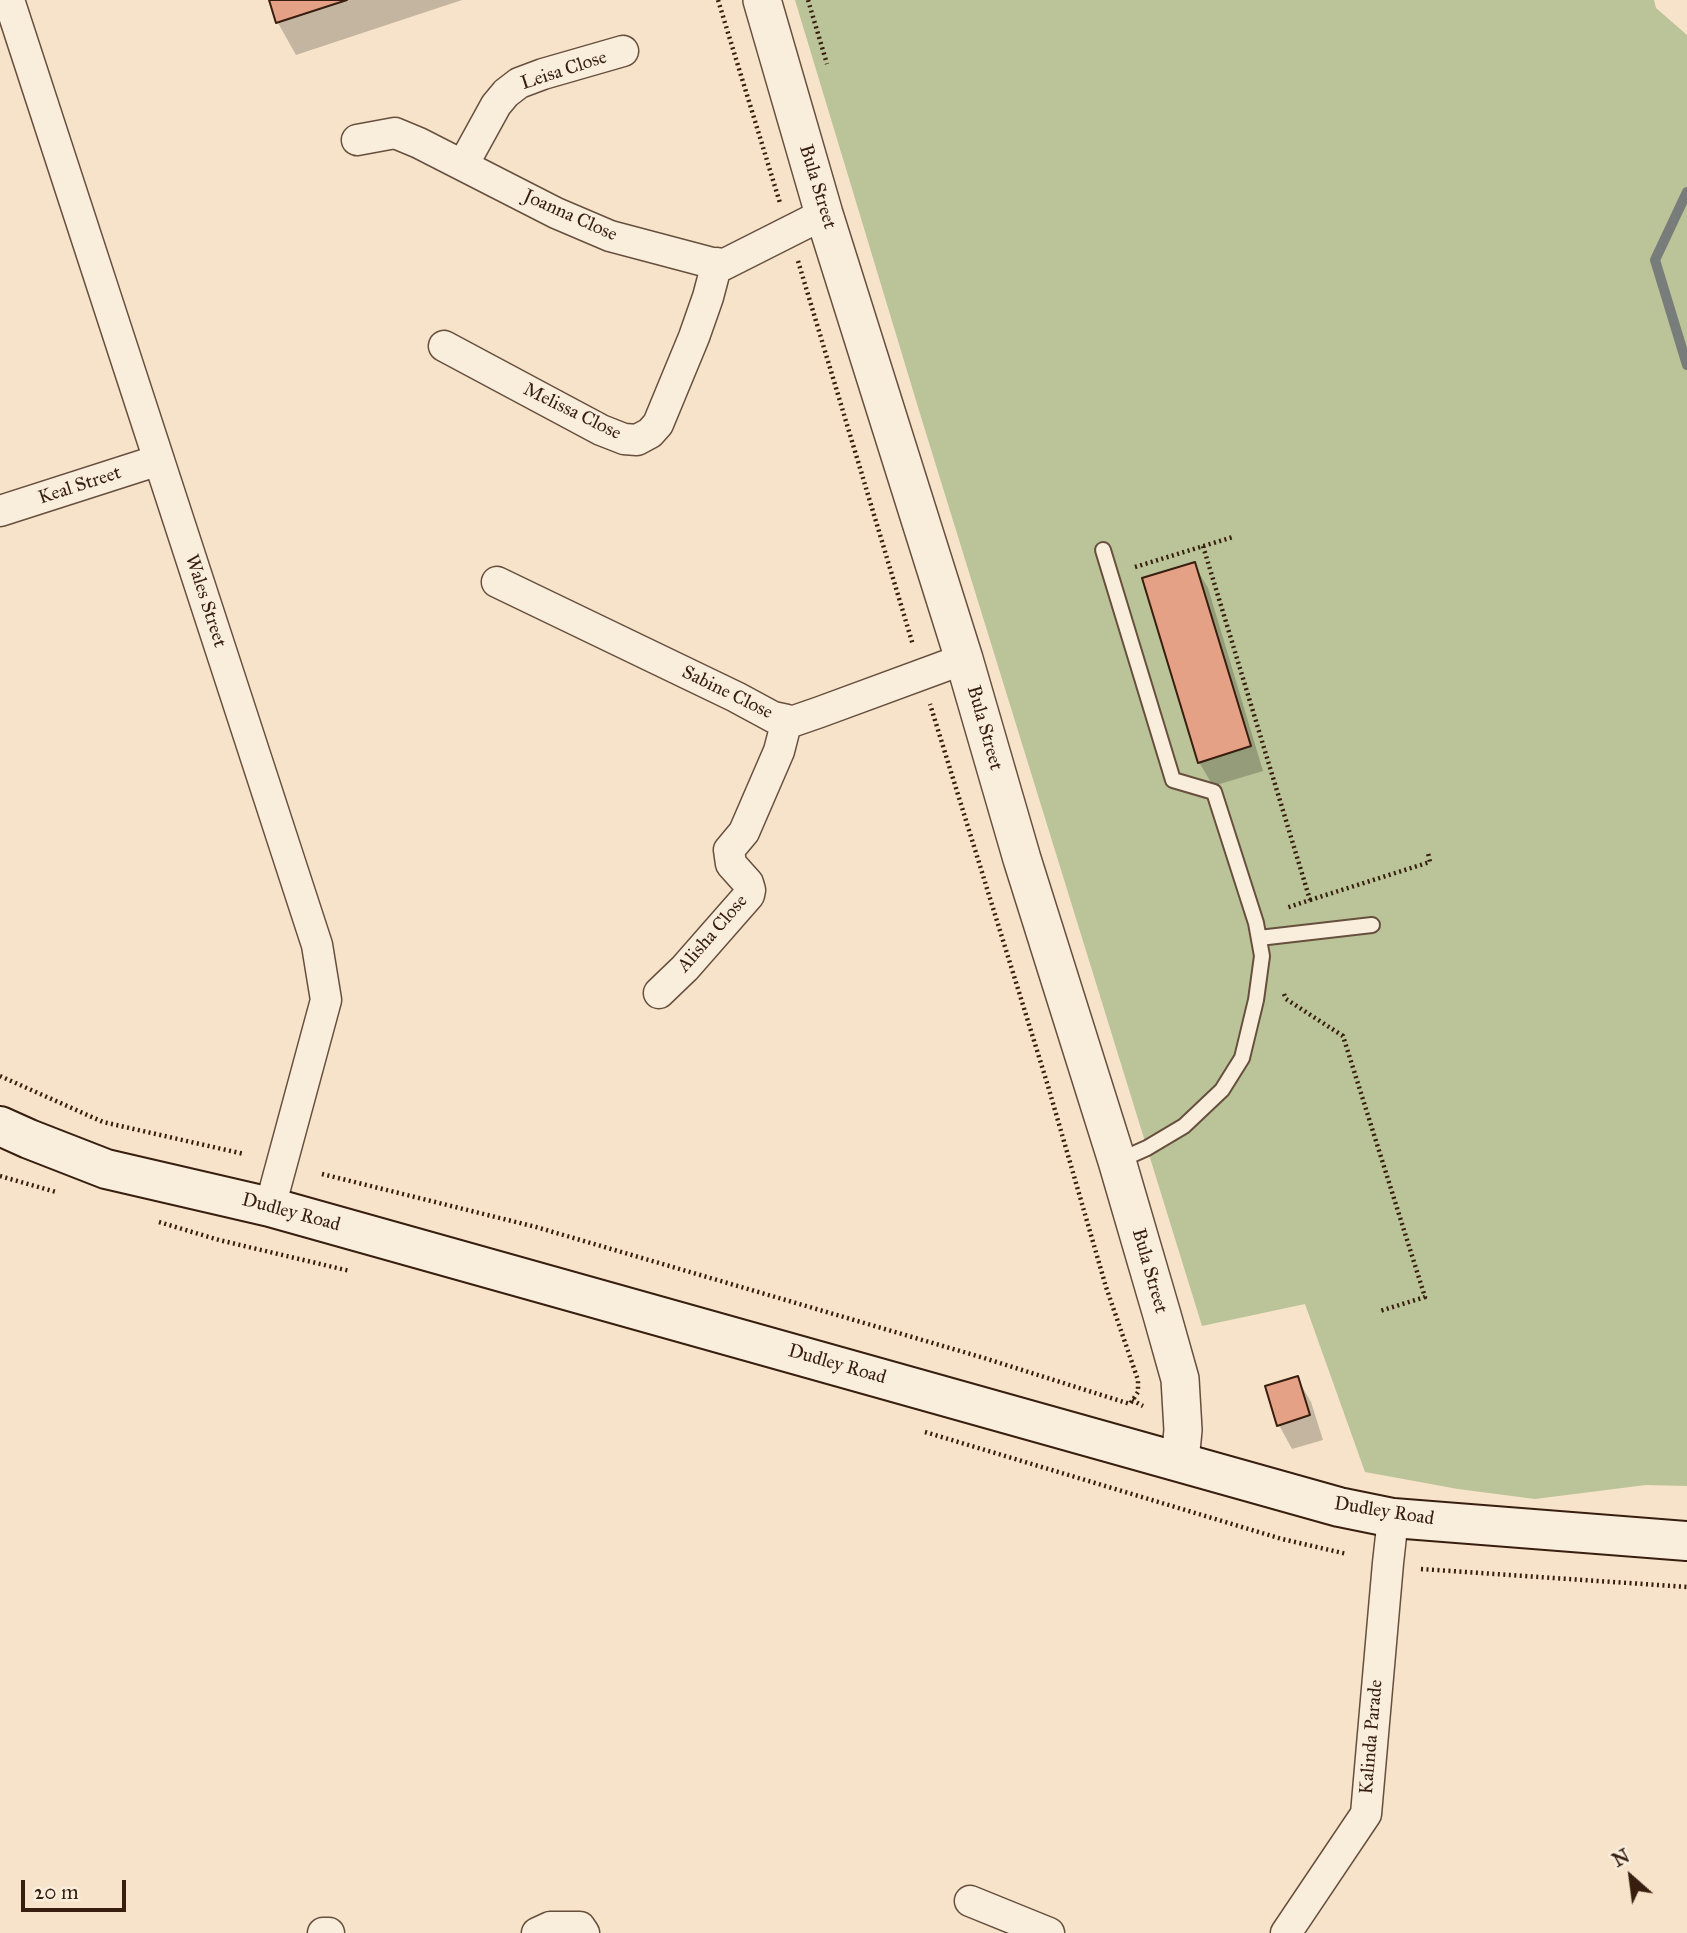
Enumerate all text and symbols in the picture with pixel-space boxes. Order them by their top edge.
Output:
street label: Leisa Close [518,46,610,96]
street label: Bula Street [793,142,841,232]
street label: Joanna Close [520,185,620,247]
street label: Melissa Close [519,378,625,446]
street label: Keal Street [36,462,124,510]
street label: Wales Street [179,552,231,650]
street label: Sabine Close [678,661,776,725]
street label: Bula Street [961,683,1007,773]
street label: Alisha Close [673,891,753,977]
street label: Dudley Road [239,1189,343,1237]
street label: Bula Street [1126,1226,1172,1316]
street label: Dudley Road [785,1340,889,1390]
street label: Dudley Road [1332,1493,1436,1531]
street label: Kalinda Parade [1356,1679,1388,1795]
north arrow [1596,1842,1666,1912]
text: N [1608,1844,1633,1872]
scale bar [24,1867,130,1911]
text: 20 m [34,1879,79,1905]

